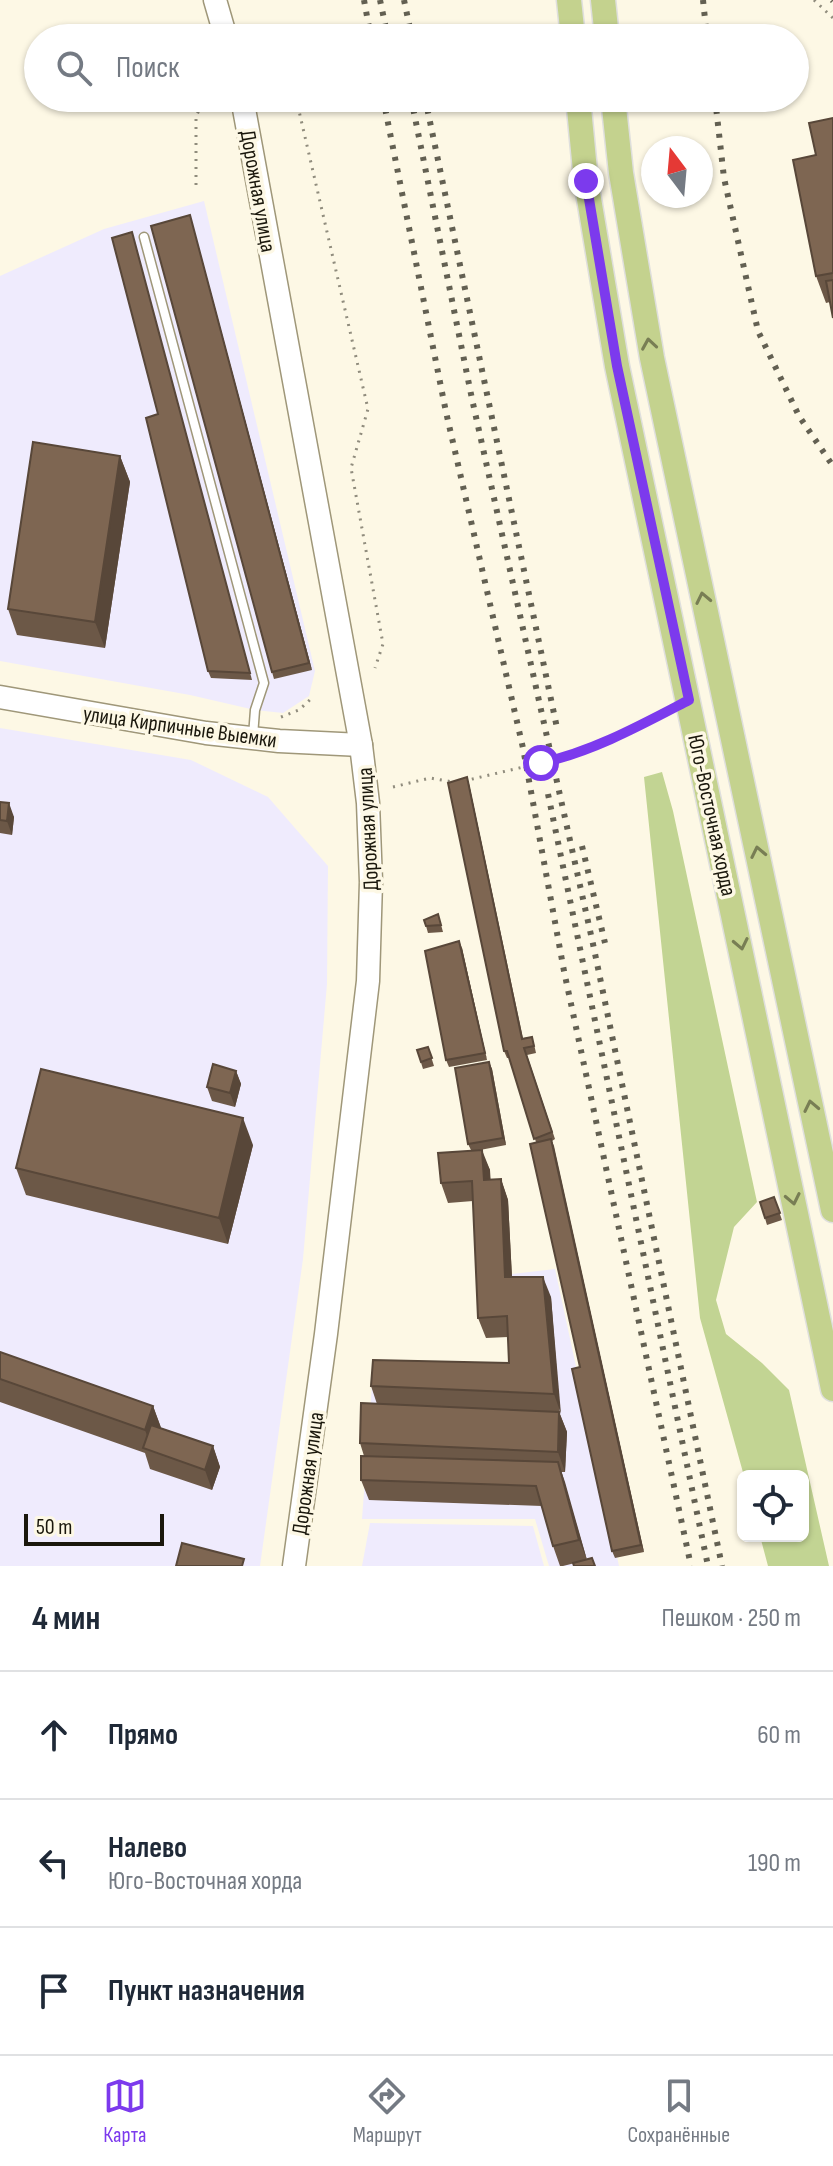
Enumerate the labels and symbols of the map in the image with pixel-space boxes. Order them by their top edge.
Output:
street label: Дорожная улица [234,128,282,254]
north arrow [641,136,713,208]
route end [568,163,604,199]
one-way arrow [641,337,658,350]
one-way arrow [695,592,712,605]
street label: улица Кирпичные Выемки [81,701,278,754]
street label: Юго-Восточная хорда [681,732,742,899]
route start [523,745,559,781]
street label: Дорожная улица [352,767,385,891]
one-way arrow [750,846,767,859]
one-way arrow [731,937,748,951]
one-way arrow [804,1100,821,1113]
one-way arrow [784,1192,801,1205]
street label: Дорожная улица [287,1410,330,1536]
scale bar [24,1510,164,1546]

